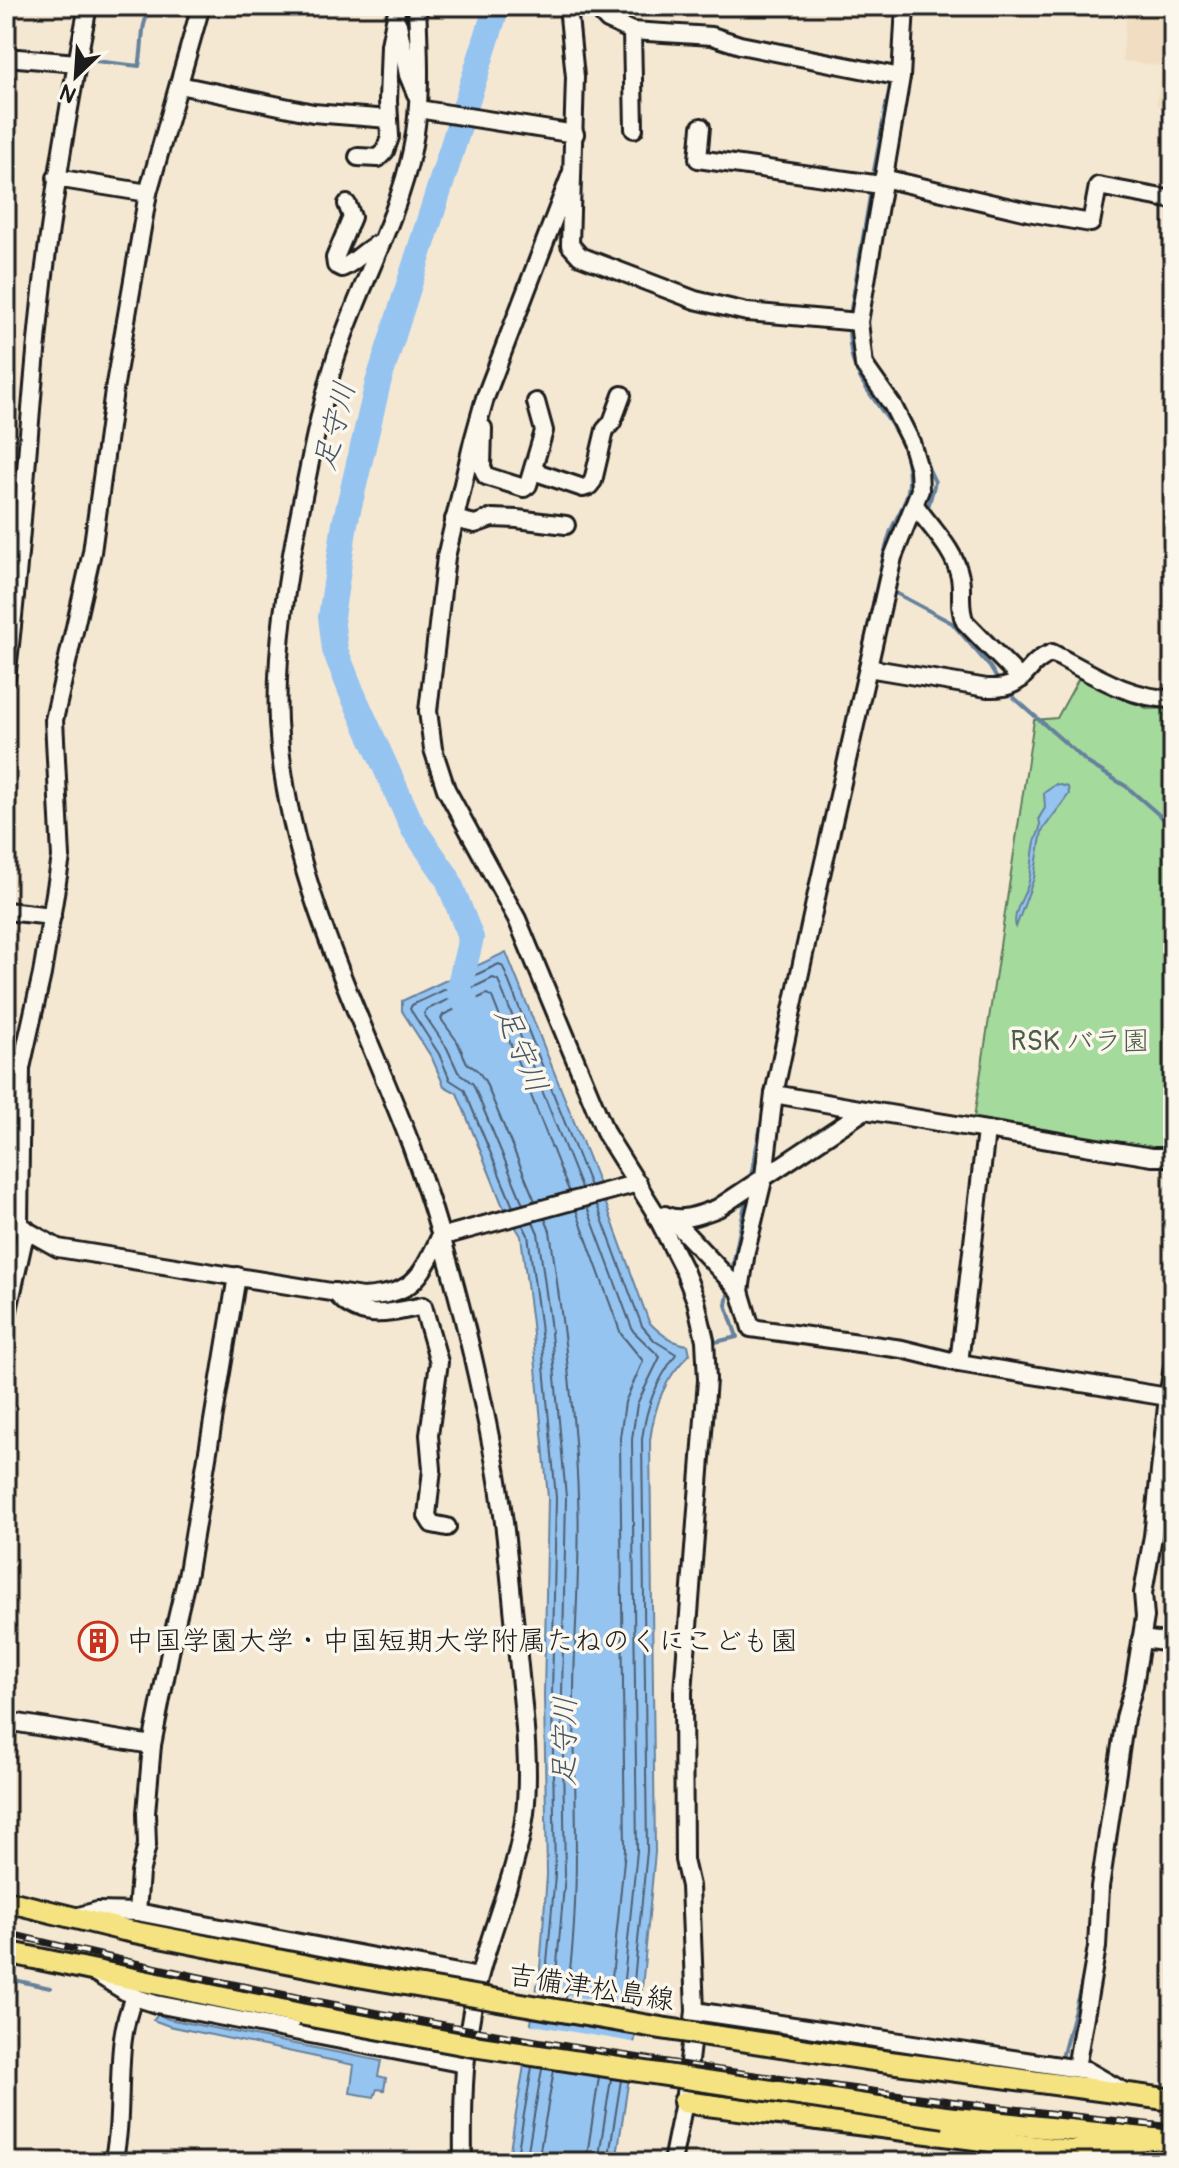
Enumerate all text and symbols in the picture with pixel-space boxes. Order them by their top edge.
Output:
north arrow [36,36,116,116]
text: N [55,77,81,109]
water label: 足守川 [306,378,364,474]
water label: 足守川 [486,1001,556,1099]
park label: RSK バラ園 [1010,1024,1150,1059]
building icon: 中国学園大学・中国短期大学附属たねのくにこども園 [77,1620,119,1662]
place label: 中国学園大学・中国短期大学附属たねのくにこども園 [126,1624,798,1659]
water label: 足守川 [546,1696,584,1786]
street label: 吉備津松島線 [505,1958,677,2018]

